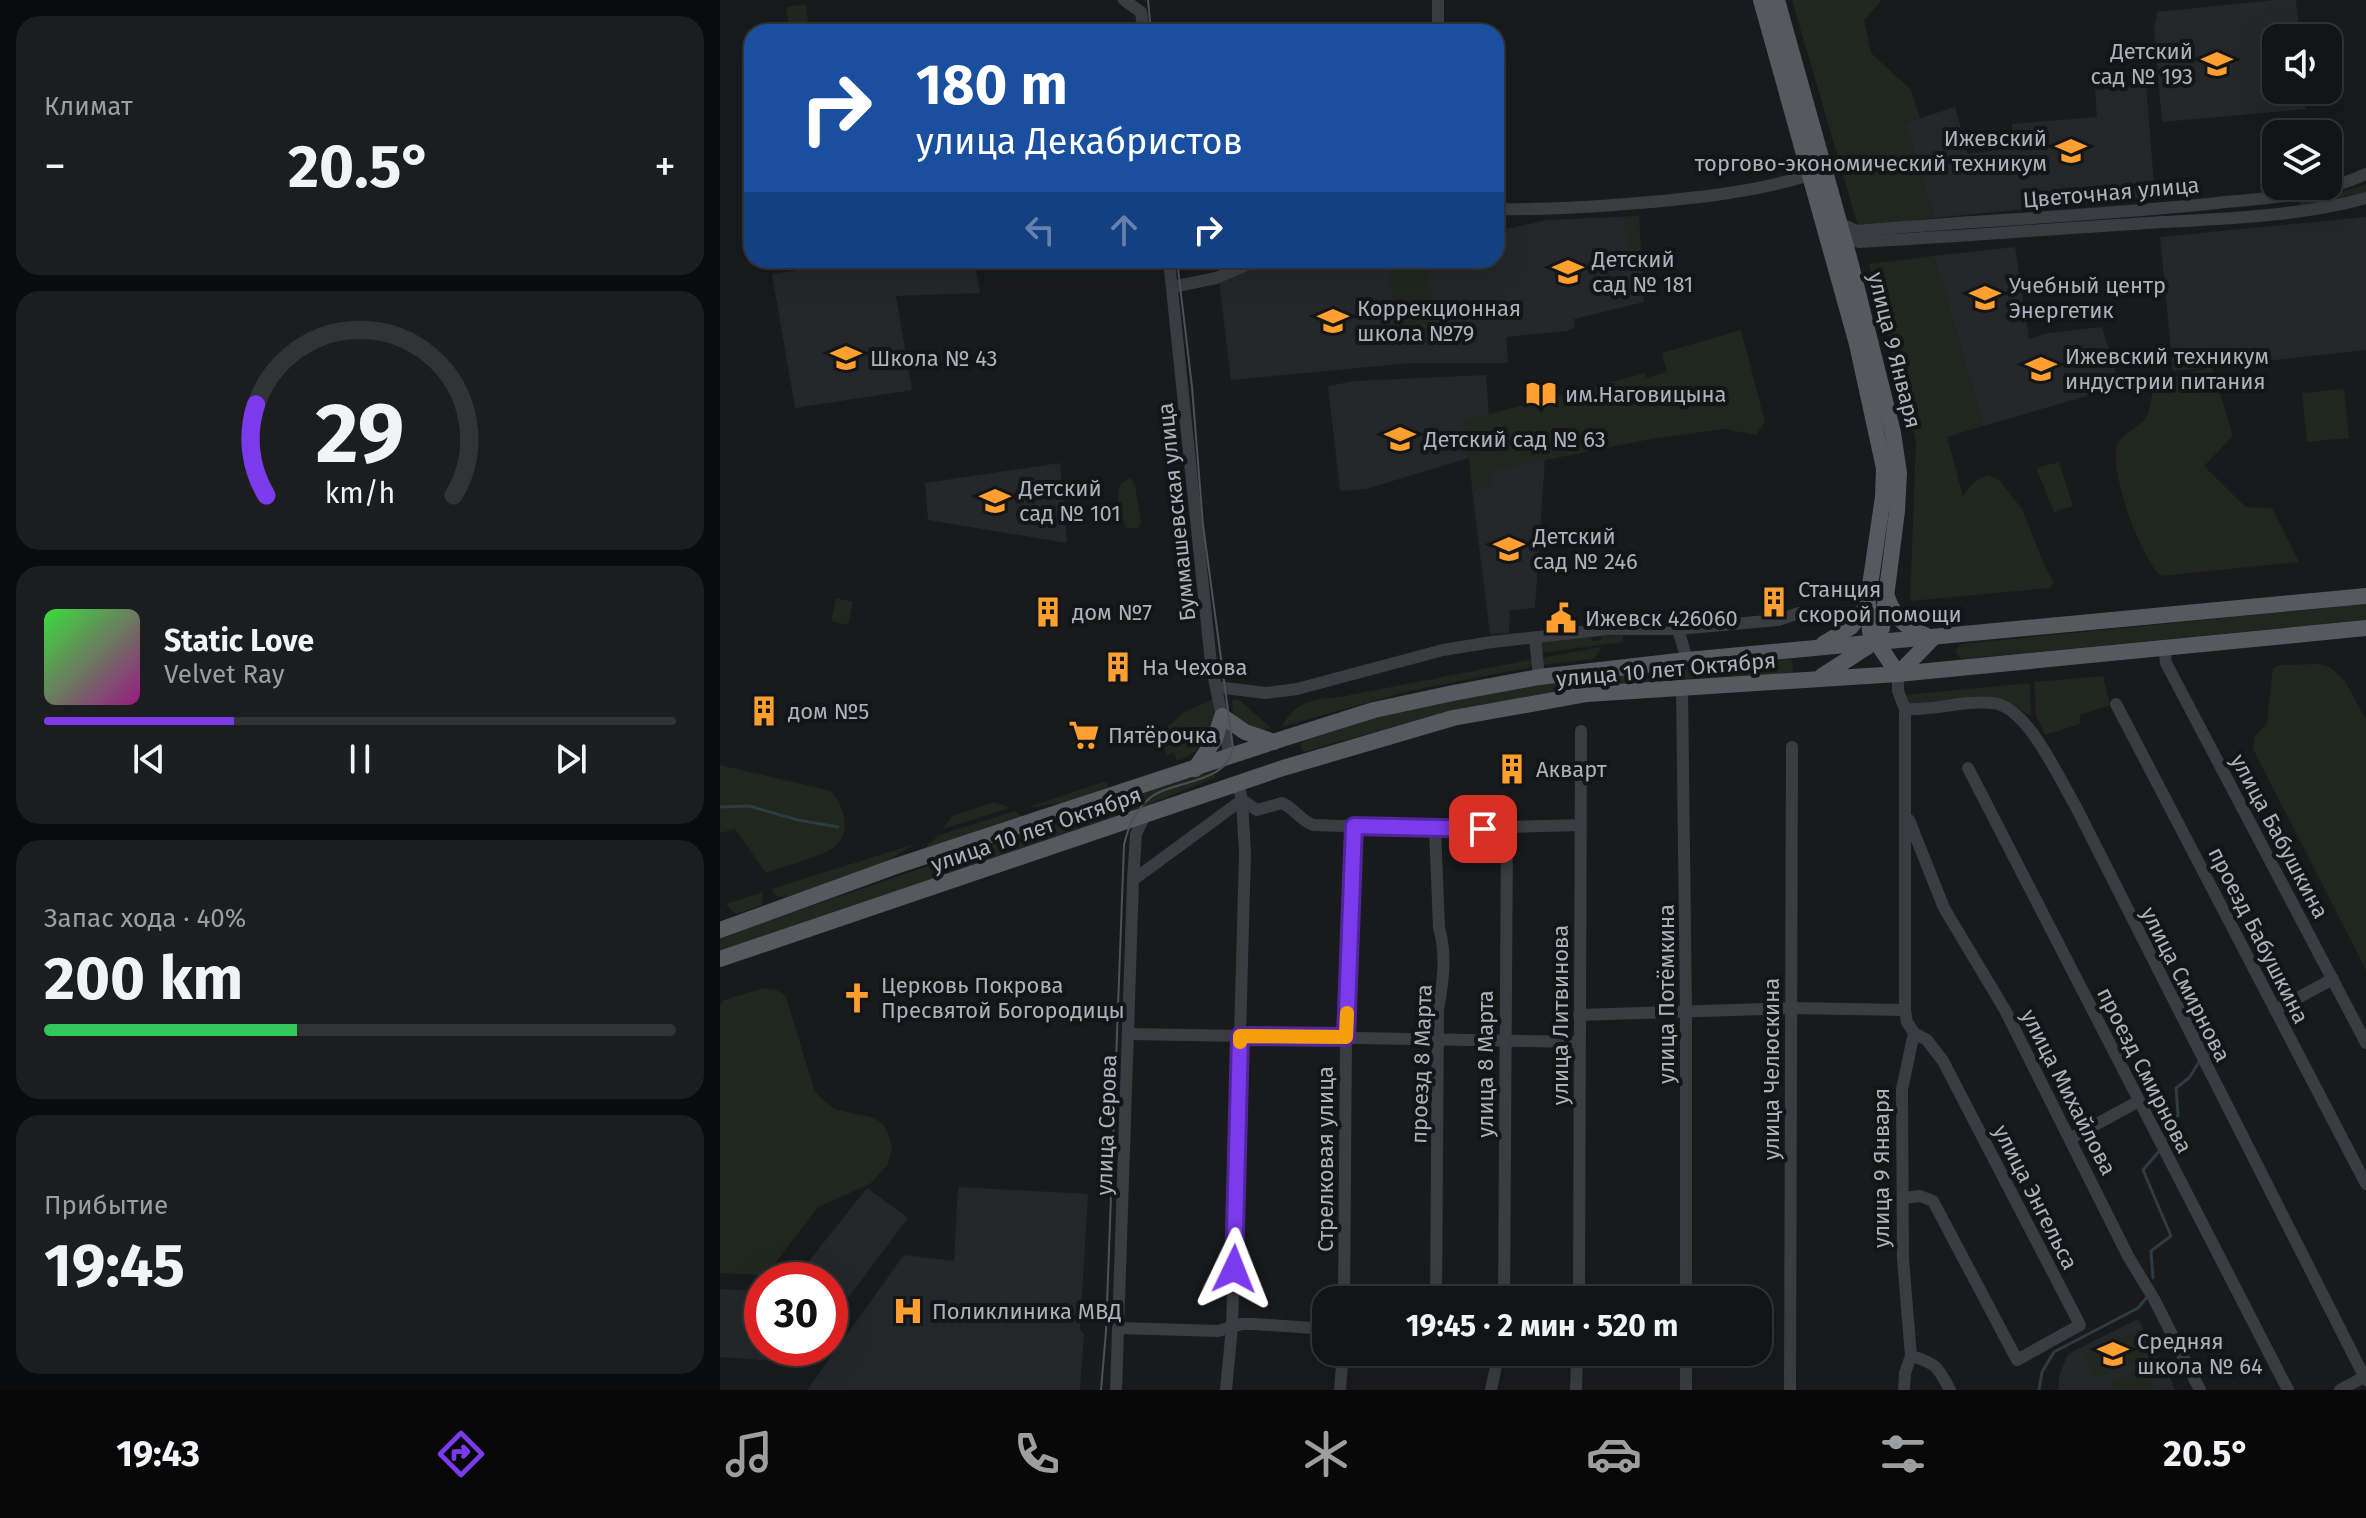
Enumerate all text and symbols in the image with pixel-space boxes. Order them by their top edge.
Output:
map controls [2262,24,2342,200]
button: sound [2262,24,2342,104]
place label: Детский сад № 193 [2091,38,2193,90]
school or university icon: Детский сад № 193 [2200,47,2234,81]
text: 180 m [916,52,1068,119]
icon: right [784,56,888,160]
text: Климат [44,91,133,122]
text: улица Декабристов [916,120,1243,164]
button: layers [2262,120,2342,200]
place label: Ижевский торгово-экономический техникум [1695,125,2047,177]
text: 20.5° [288,131,432,203]
school or university icon: Ижевский торгово-экономический техникум [2054,134,2088,168]
text: − [44,140,66,193]
text: + [654,140,676,193]
street label: Цветочная улица [2022,171,2200,214]
icon: left [1018,208,1062,252]
icon: ahead [1102,208,1146,252]
icon: right [1186,208,1230,252]
place label: Детский сад № 181 [1591,246,1693,298]
school or university icon: Детский сад № 181 [1551,255,1585,289]
street label: улица 9 Января [1862,269,1927,431]
place label: Учебный центр Энергетик [2009,272,2166,324]
school or university icon: Учебный центр Энергетик [1968,281,2002,315]
place label: Коррекционная школа №79 [1357,295,1521,347]
school or university icon: Коррекционная школа №79 [1316,304,1350,338]
school or university icon: Школа № 43 [829,341,863,375]
place label: Ижевский техникум индустрии питания [2065,343,2269,395]
place label: Школа № 43 [870,345,998,372]
school or university icon: Ижевский техникум индустрии питания [2024,352,2058,386]
library icon: им.Наговицына [1524,377,1558,411]
place label: им.Наговицына [1565,381,1727,408]
text: 29 [316,384,404,484]
street label: Буммашевская улица [1152,401,1201,623]
school or university icon: Детский сад № 63 [1383,422,1417,456]
place label: Детский сад № 63 [1423,426,1606,453]
place label: Детский сад № 101 [1018,475,1121,527]
text: km/h [325,476,395,511]
school or university icon: Детский сад № 101 [978,484,1012,518]
place label: Детский сад № 246 [1532,523,1638,575]
school or university icon: Детский сад № 246 [1492,532,1526,566]
place label: Станция скорой помощи [1798,576,1962,628]
building icon: Станция скорой помощи [1757,585,1791,619]
building icon: дом №7 [1031,595,1065,629]
place label: дом №7 [1072,599,1152,626]
public building icon: Ижевск 426060 [1544,601,1578,635]
place label: Ижевск 426060 [1585,605,1738,632]
text: Static Love [164,623,314,659]
street label: улица 10 лет Октября [1555,646,1777,693]
building icon: На Чехова [1101,650,1135,684]
place label: На Чехова [1142,654,1248,681]
text: Velvet Ray [164,659,284,690]
building icon: дом №5 [747,694,781,728]
place label: дом №5 [788,698,869,725]
supermarket icon: Пятёрочка [1067,718,1101,752]
place label: Пятёрочка [1108,722,1217,749]
icon: previous [127,737,171,781]
icon: pause [338,737,382,781]
icon: next [549,737,593,781]
street label: улица Бабушкина [2225,749,2334,923]
building icon: Акварт [1495,752,1529,786]
place label: Акварт [1536,756,1607,783]
street label: улица 10 лет Октября [927,781,1145,878]
pin [1449,795,1517,863]
icon: arrive [1461,807,1505,851]
street label: проезд Бабушкина [2202,842,2315,1028]
street label: улица Смирнова [2135,902,2236,1066]
text: Запас хода · 40% [44,903,246,934]
street label: улица Потёмкина [1653,904,1680,1084]
street label: улица Литвинова [1547,925,1574,1105]
text: 200 km [44,943,243,1015]
place label: Церковь Покрова Пресвятой Богородицы [881,972,1125,1024]
street label: улица Челюскина [1758,978,1785,1160]
church icon: Церковь Покрова Пресвятой Богородицы [840,981,874,1015]
street label: проезд Смирнова [2091,983,2198,1158]
street label: проезд 8 Марта [1405,984,1438,1144]
street label: улица 8 Марта [1472,990,1499,1138]
street label: улица Михайлова [2015,1005,2122,1180]
street label: улица Серова [1091,1054,1122,1196]
street label: Стрелковая улица [1312,1066,1339,1252]
street label: улица 9 Января [1868,1088,1895,1248]
street label: улица Энгельса [1987,1120,2084,1274]
text: Прибытие [44,1190,168,1221]
position arrow [1192,1227,1276,1311]
text: 19:45 [44,1230,185,1302]
speed limit sign: 30 [744,1262,848,1366]
hospital icon: Поликлиника МВД [891,1294,925,1328]
place label: Поликлиника МВД [932,1298,1122,1325]
text: 19:45 · 2 мин · 520 m [1406,1308,1678,1344]
place label: Средняя школа № 64 [2137,1328,2263,1380]
school or university icon: Средняя школа № 64 [2096,1337,2130,1371]
icon: directions [433,1426,489,1482]
icon: music [721,1426,777,1482]
icon: phone [1009,1426,1065,1482]
icon: climate [1298,1426,1354,1482]
icon: car [1586,1426,1642,1482]
icon: filters [1875,1426,1931,1482]
text: 19:43 [116,1432,200,1476]
text: 20.5° [2163,1432,2250,1476]

